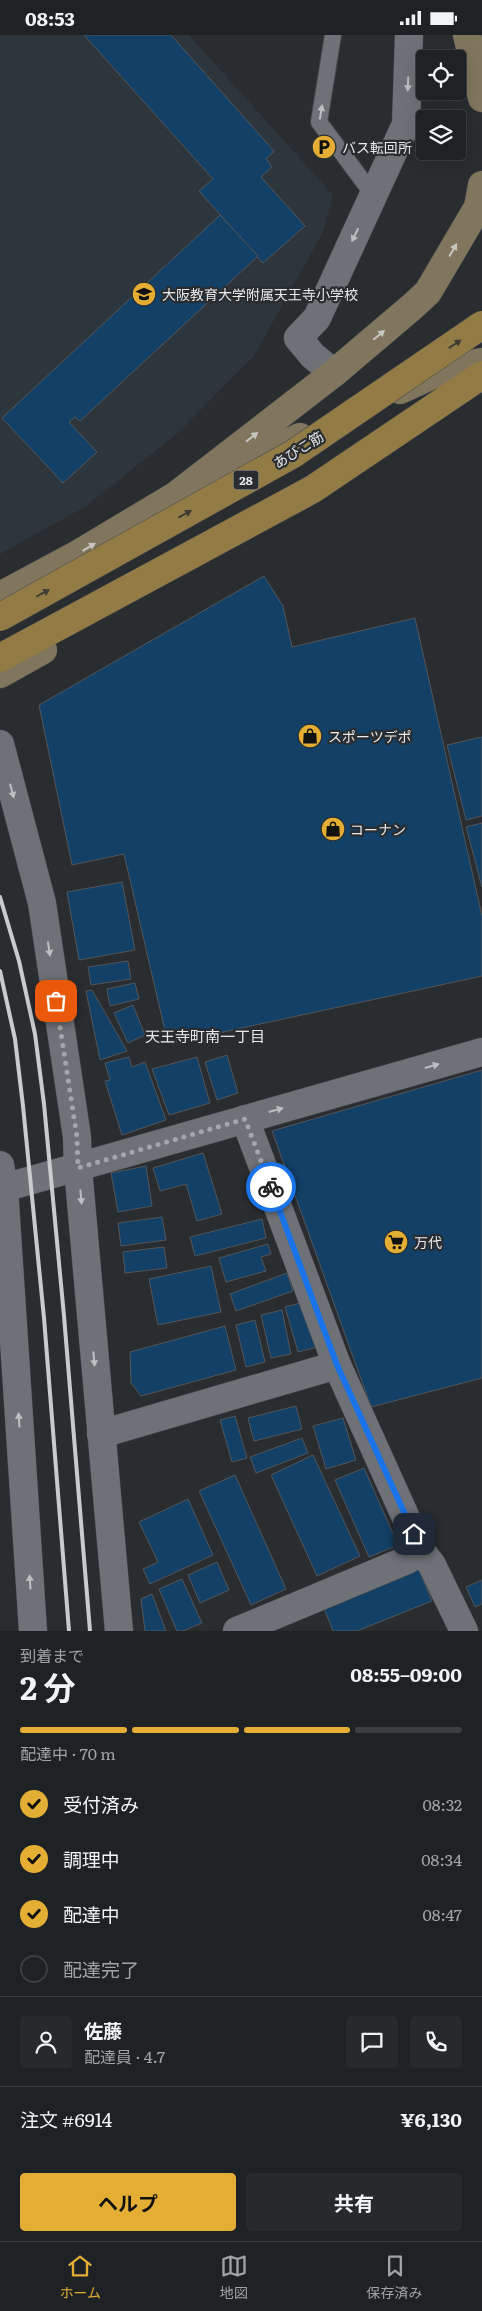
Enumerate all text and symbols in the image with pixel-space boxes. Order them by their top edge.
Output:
text: 08:53 [25,4,75,32]
map controls [416,50,466,160]
button: locate [416,50,466,100]
one-way arrow [403,76,411,92]
one-way arrow [317,104,325,120]
button: layers [416,110,466,160]
parking icon: バス転回所 [311,134,337,160]
place label: バス転回所 [342,137,412,157]
one-way arrow [351,228,359,242]
one-way arrow [448,244,457,257]
school or university icon: 大阪教育大学附属天王寺小学校 [131,281,157,307]
place label: 大阪教育大学附属天王寺小学校 [162,284,358,304]
one-way arrow [372,329,384,341]
one-way arrow [448,339,462,348]
street label: あびこ筋 [269,426,327,472]
one-way arrow [245,431,258,442]
road number: 28 [234,471,258,489]
one-way arrow [178,510,191,519]
one-way arrow [82,543,95,552]
one-way arrow [36,589,50,597]
shop icon: スポーツデポ [297,723,323,749]
place label: スポーツデポ [328,726,412,746]
one-way arrow [9,783,17,798]
shop icon: コーナン [320,816,346,842]
place label: コーナン [350,819,406,839]
one-way arrow [45,941,53,957]
pin [35,980,77,1022]
icon: bag [42,987,70,1015]
district label: 天王寺町南一丁目 [145,1024,265,1047]
one-way arrow [425,1061,440,1069]
one-way arrow [268,1106,284,1114]
courier [246,1162,296,1212]
icon: bike [257,1173,285,1201]
one-way arrow [77,1189,85,1205]
supermarket icon: 万代 [383,1229,409,1255]
place label: 万代 [414,1232,442,1252]
one-way arrow [91,1351,99,1367]
one-way arrow [15,1412,23,1428]
pin [393,1513,435,1555]
icon: home [400,1520,428,1548]
one-way arrow [25,1574,33,1590]
text: 到着まで [20,1643,84,1667]
text: 08:55–09:00 [350,1660,462,1688]
text: 2 分 [20,1662,76,1710]
text: 配達中 · 70 m [20,1741,116,1765]
icon: check [20,1790,48,1818]
text: 受付済み [63,1790,139,1818]
text: 08:32 [422,1792,462,1816]
icon: check [20,1845,48,1873]
text: 調理中 [63,1845,120,1873]
text: 08:34 [421,1847,462,1871]
icon: check [20,1900,48,1928]
text: 配達中 [63,1900,120,1928]
text: 08:47 [423,1902,462,1926]
text: 配達完了 [63,1955,139,1983]
button: person [20,2016,72,2068]
text: 佐藤 [84,2016,122,2044]
button: chat [346,2016,398,2068]
button: phone [410,2016,462,2068]
text: 配達員 · 4.7 [84,2044,165,2068]
text: 注文 #6914 [20,2105,112,2133]
text: ¥6,130 [400,2105,462,2133]
button: ヘルプ [20,2173,236,2231]
button: 共有 [246,2173,462,2231]
tab: ホーム [59,2252,101,2302]
tab: 地図 [220,2252,248,2302]
tab: 保存済み [367,2252,423,2302]

